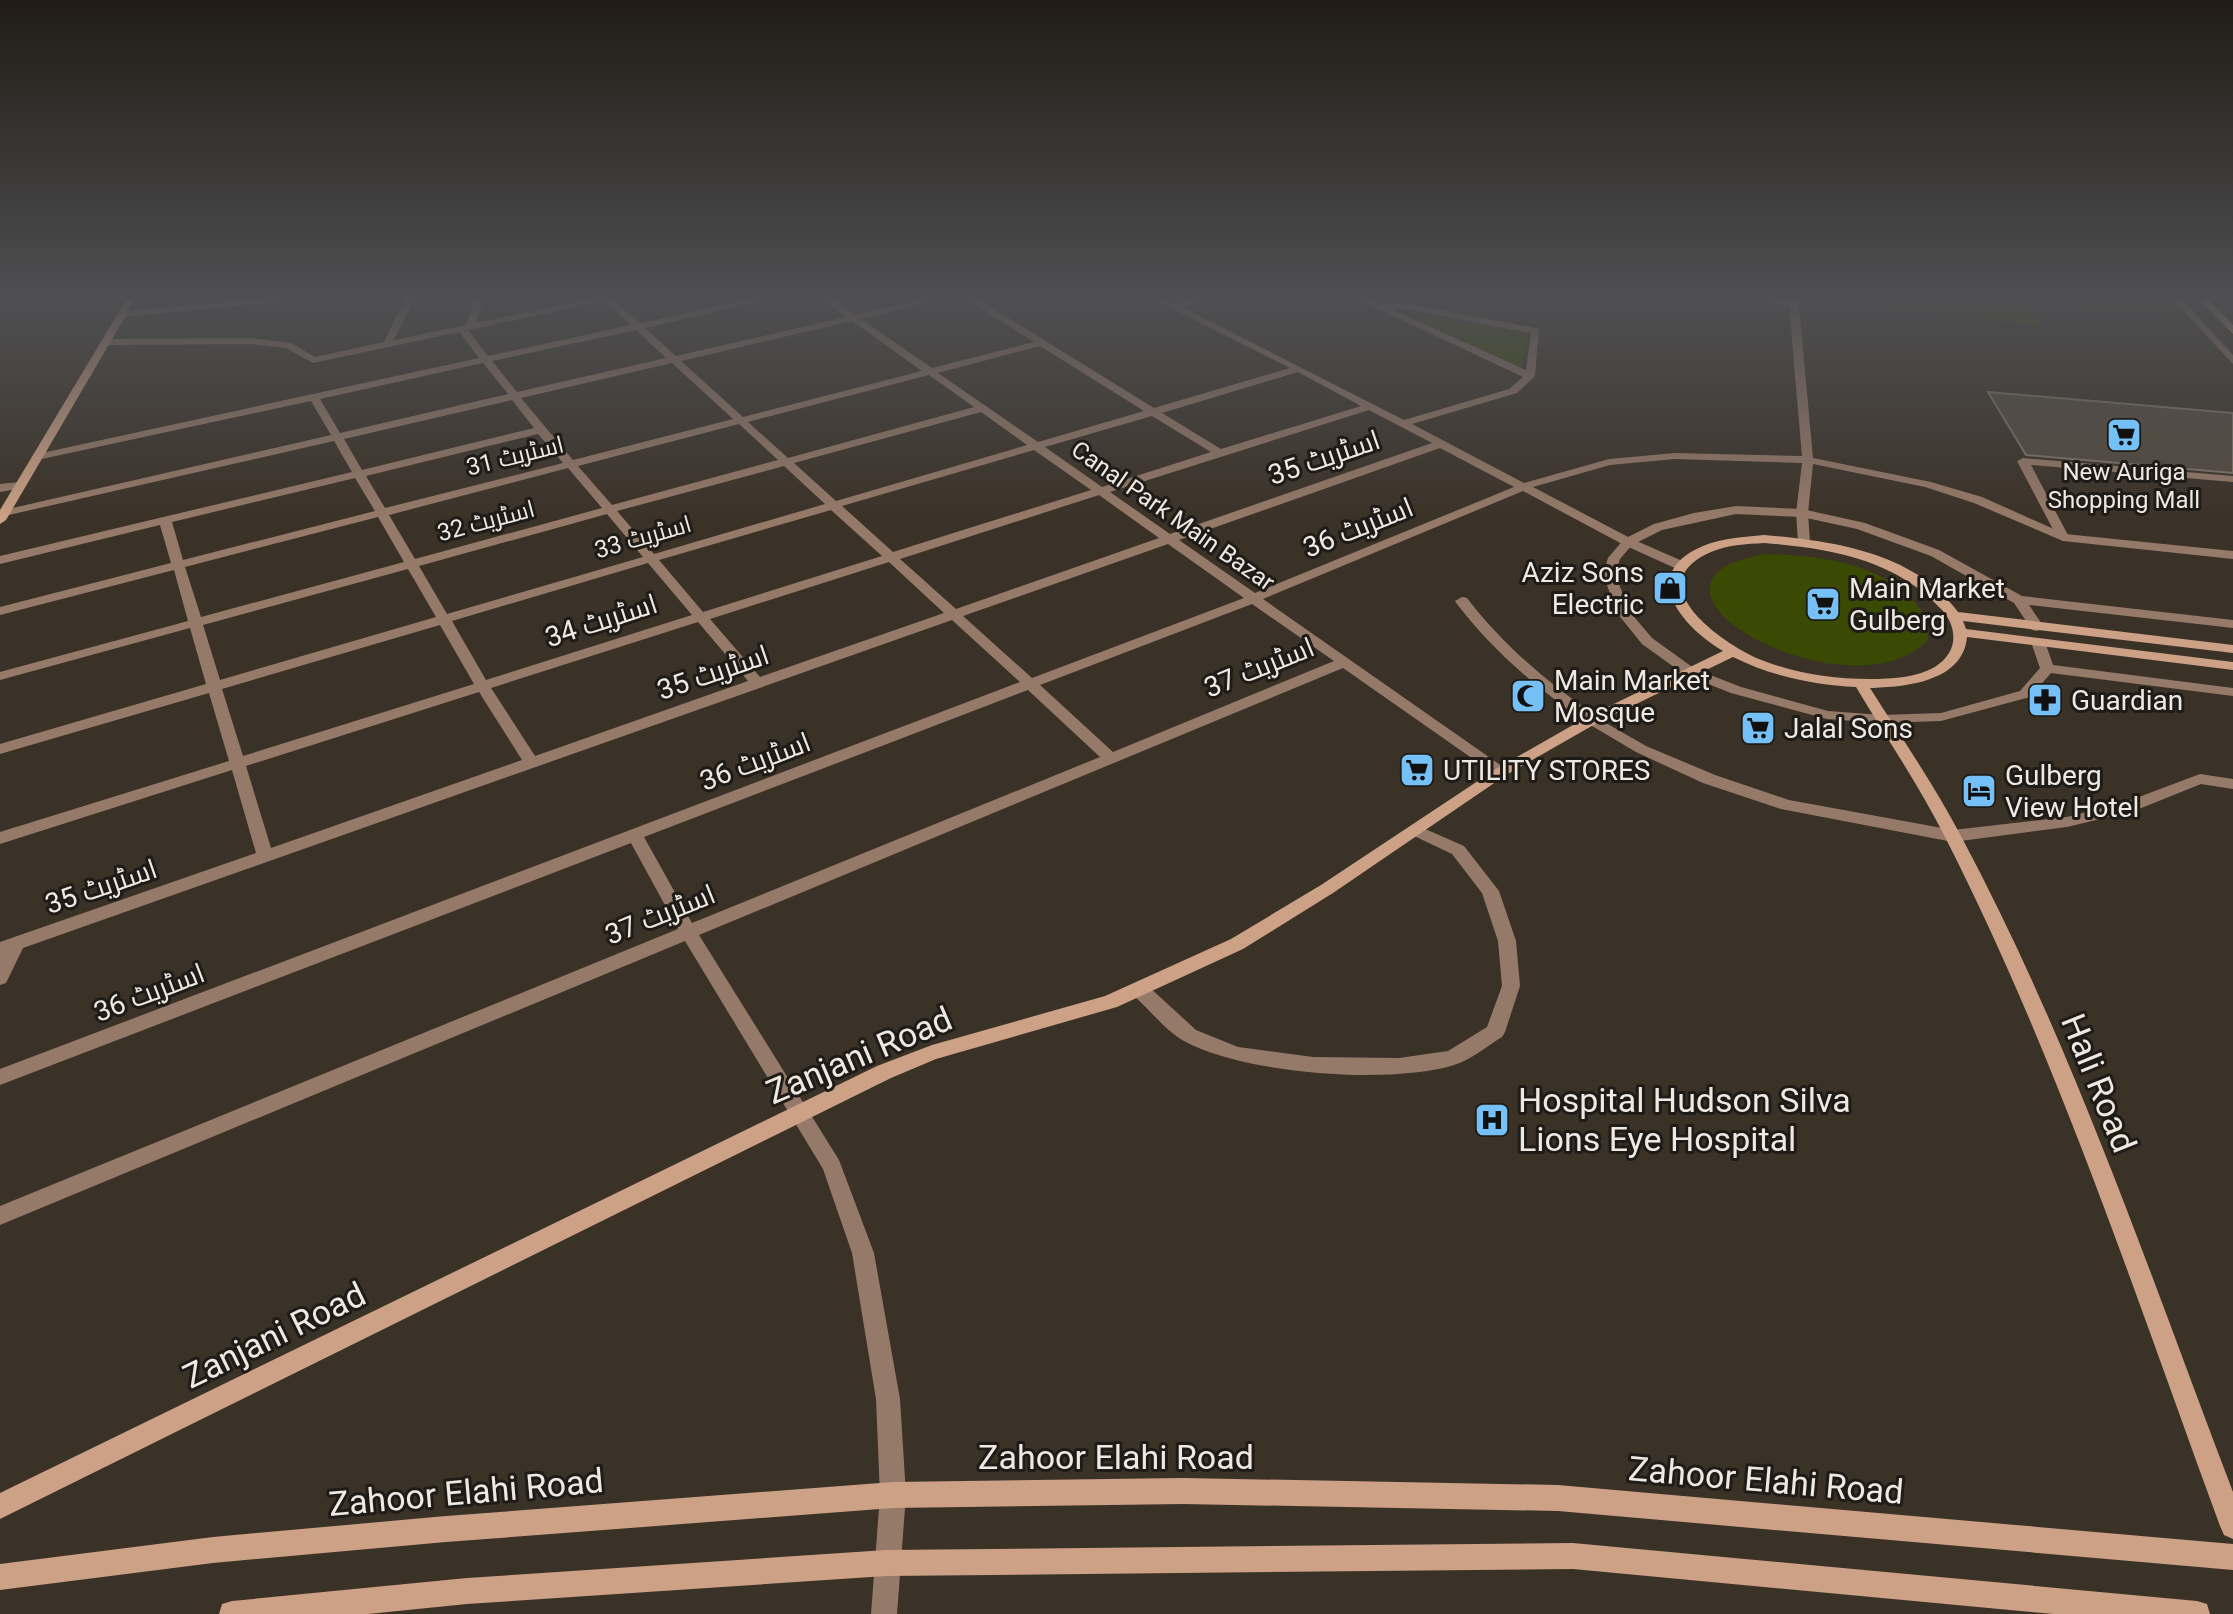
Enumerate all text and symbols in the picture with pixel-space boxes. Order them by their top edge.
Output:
supermarket icon: New Auriga Shopping Mall [2105,416,2143,454]
street label: اسٹریٹ 35 [1264,423,1384,492]
street label: اسٹریٹ 31 [463,430,567,482]
street label: Canal Park Main Bazar [1066,435,1280,597]
place label: New Auriga Shopping Mall [2048,458,2200,514]
street label: اسٹریٹ 36 [1298,490,1418,565]
street label: اسٹریٹ 32 [434,495,538,547]
street label: اسٹریٹ 33 [591,510,695,564]
place label: Aziz Sons Electric [1522,556,1644,621]
shop icon: Aziz Sons Electric [1651,569,1689,607]
place label: Main Market Gulberg [1849,572,2005,637]
supermarket icon: Main Market Gulberg [1804,585,1842,623]
street label: اسٹریٹ 34 [541,587,661,654]
street label: اسٹریٹ 37 [1199,630,1319,705]
street label: اسٹریٹ 35 [653,638,773,707]
place label: Main Market Mosque [1554,664,1710,729]
mosque icon: Main Market Mosque [1509,677,1547,715]
pharmacy icon: Guardian [2026,681,2064,719]
place label: Guardian [2071,684,2183,717]
supermarket icon: Jalal Sons [1739,709,1777,747]
place label: Jalal Sons [1784,712,1913,745]
street label: اسٹریٹ 36 [695,725,815,798]
supermarket icon: UTILITY STORES [1398,751,1436,789]
place label: UTILITY STORES [1443,754,1650,787]
place label: Gulberg View Hotel [2005,759,2139,824]
hotel icon: Gulberg View Hotel [1960,772,1998,810]
street label: اسٹریٹ 35 [41,852,161,921]
street label: اسٹریٹ 37 [600,877,720,952]
street label: اسٹریٹ 36 [89,956,209,1029]
street label: Zanjani Road [760,998,958,1112]
street label: Hali Road [2053,1008,2145,1158]
place label: Hospital Hudson Silva Lions Eye Hospital [1518,1080,1851,1159]
hospital icon: Hospital Hudson Silva Lions Eye Hospital [1473,1101,1511,1139]
street label: Zanjani Road [176,1274,372,1396]
street label: Zahoor Elahi Road [978,1437,1254,1477]
street label: Zahoor Elahi Road [1627,1448,1905,1512]
street label: Zahoor Elahi Road [327,1460,605,1524]

